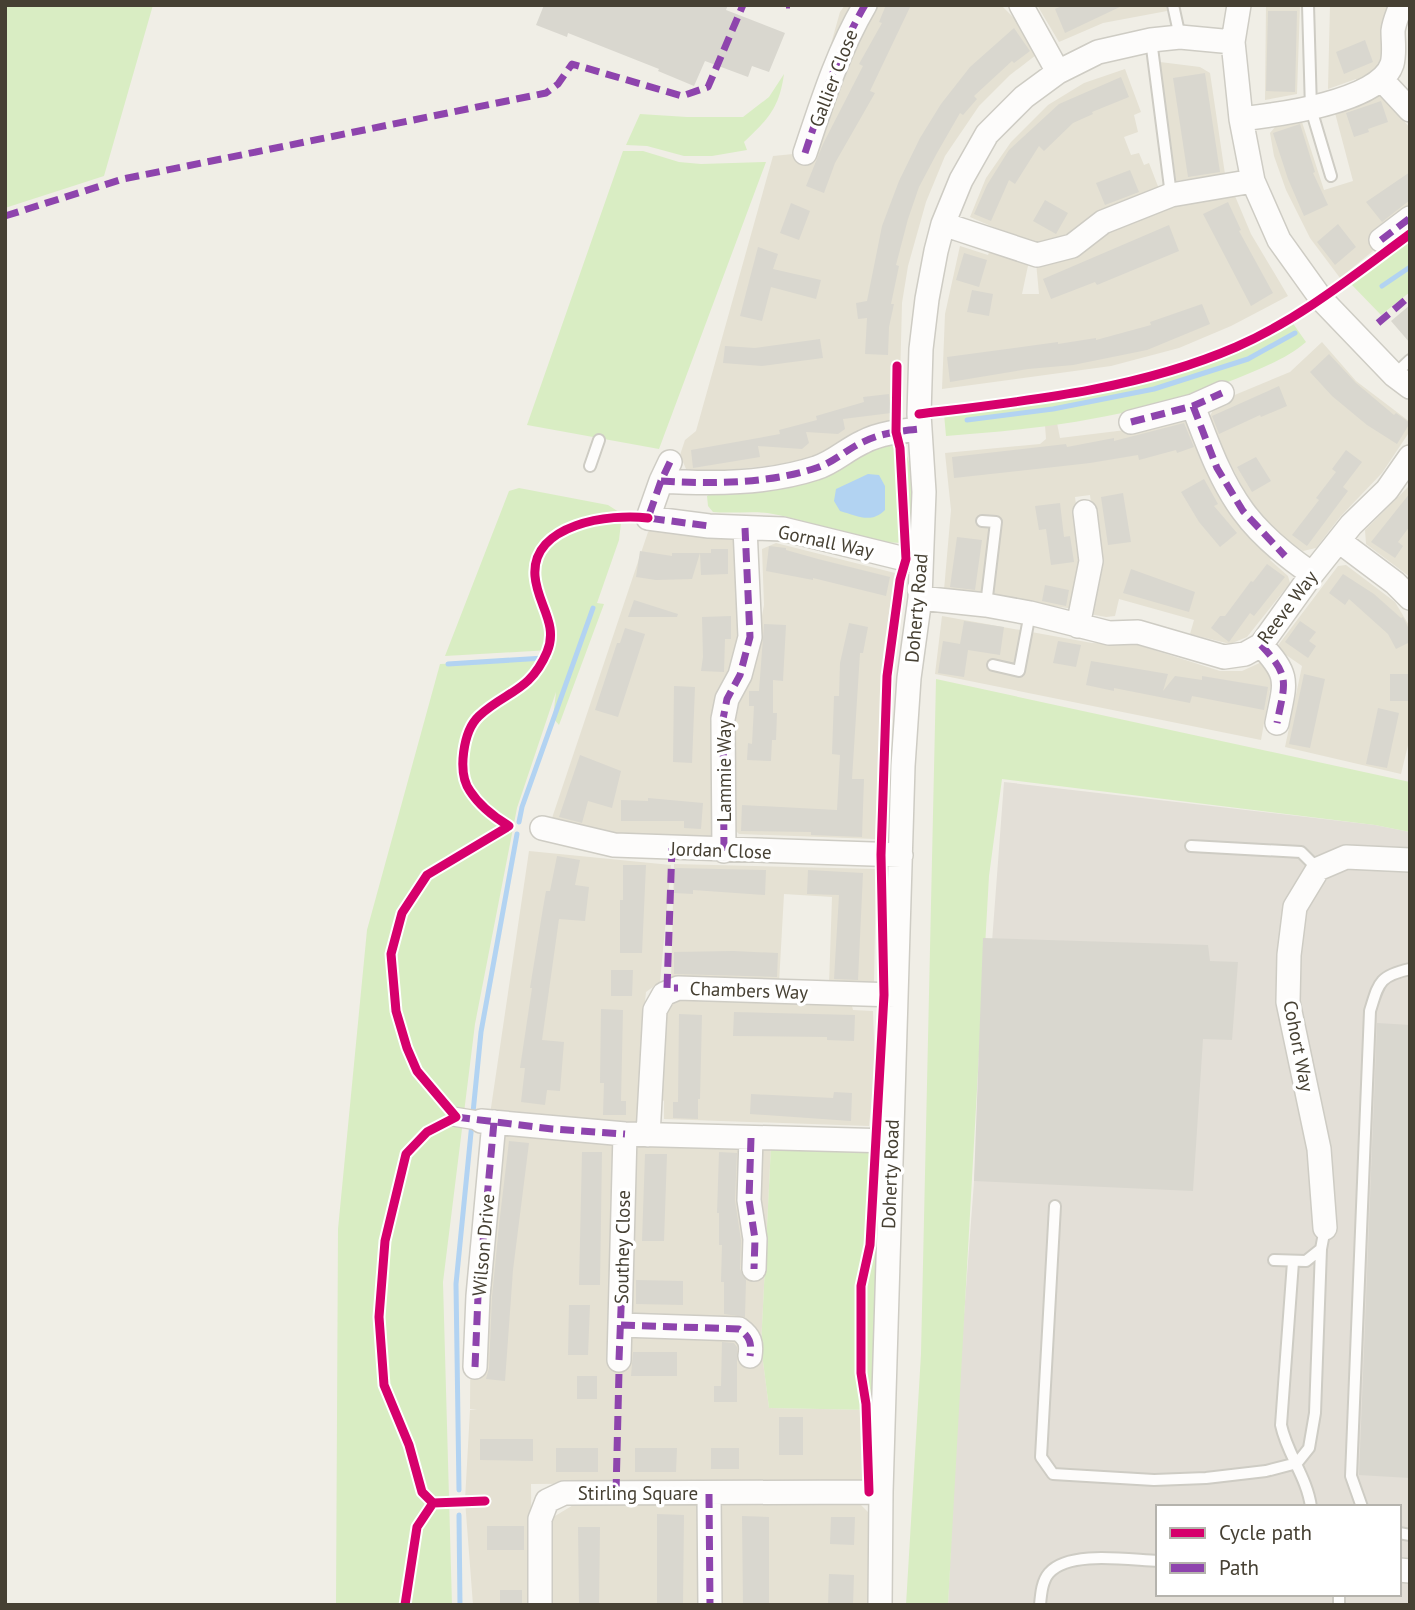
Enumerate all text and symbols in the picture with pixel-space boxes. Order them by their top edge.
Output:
street label: Gallier Close [803,26,863,130]
street label: Gornall Way [776,519,876,563]
street label: Doherty Road [899,552,933,664]
street label: Reeve Way [1252,565,1322,648]
street label: Lammie Way [712,720,736,822]
street label: Jordan Close [669,836,772,864]
street label: Chambers Way [689,976,809,1004]
street label: Cohort Way [1278,998,1320,1094]
street label: Doherty Road [876,1119,904,1229]
street label: Southey Close [609,1190,635,1304]
street label: Wilson Drive [467,1193,499,1297]
street label: Stirling Square [578,1481,698,1505]
legend [1156,1505,1401,1596]
text: Cycle path [1219,1519,1312,1546]
text: Path [1219,1554,1259,1581]

